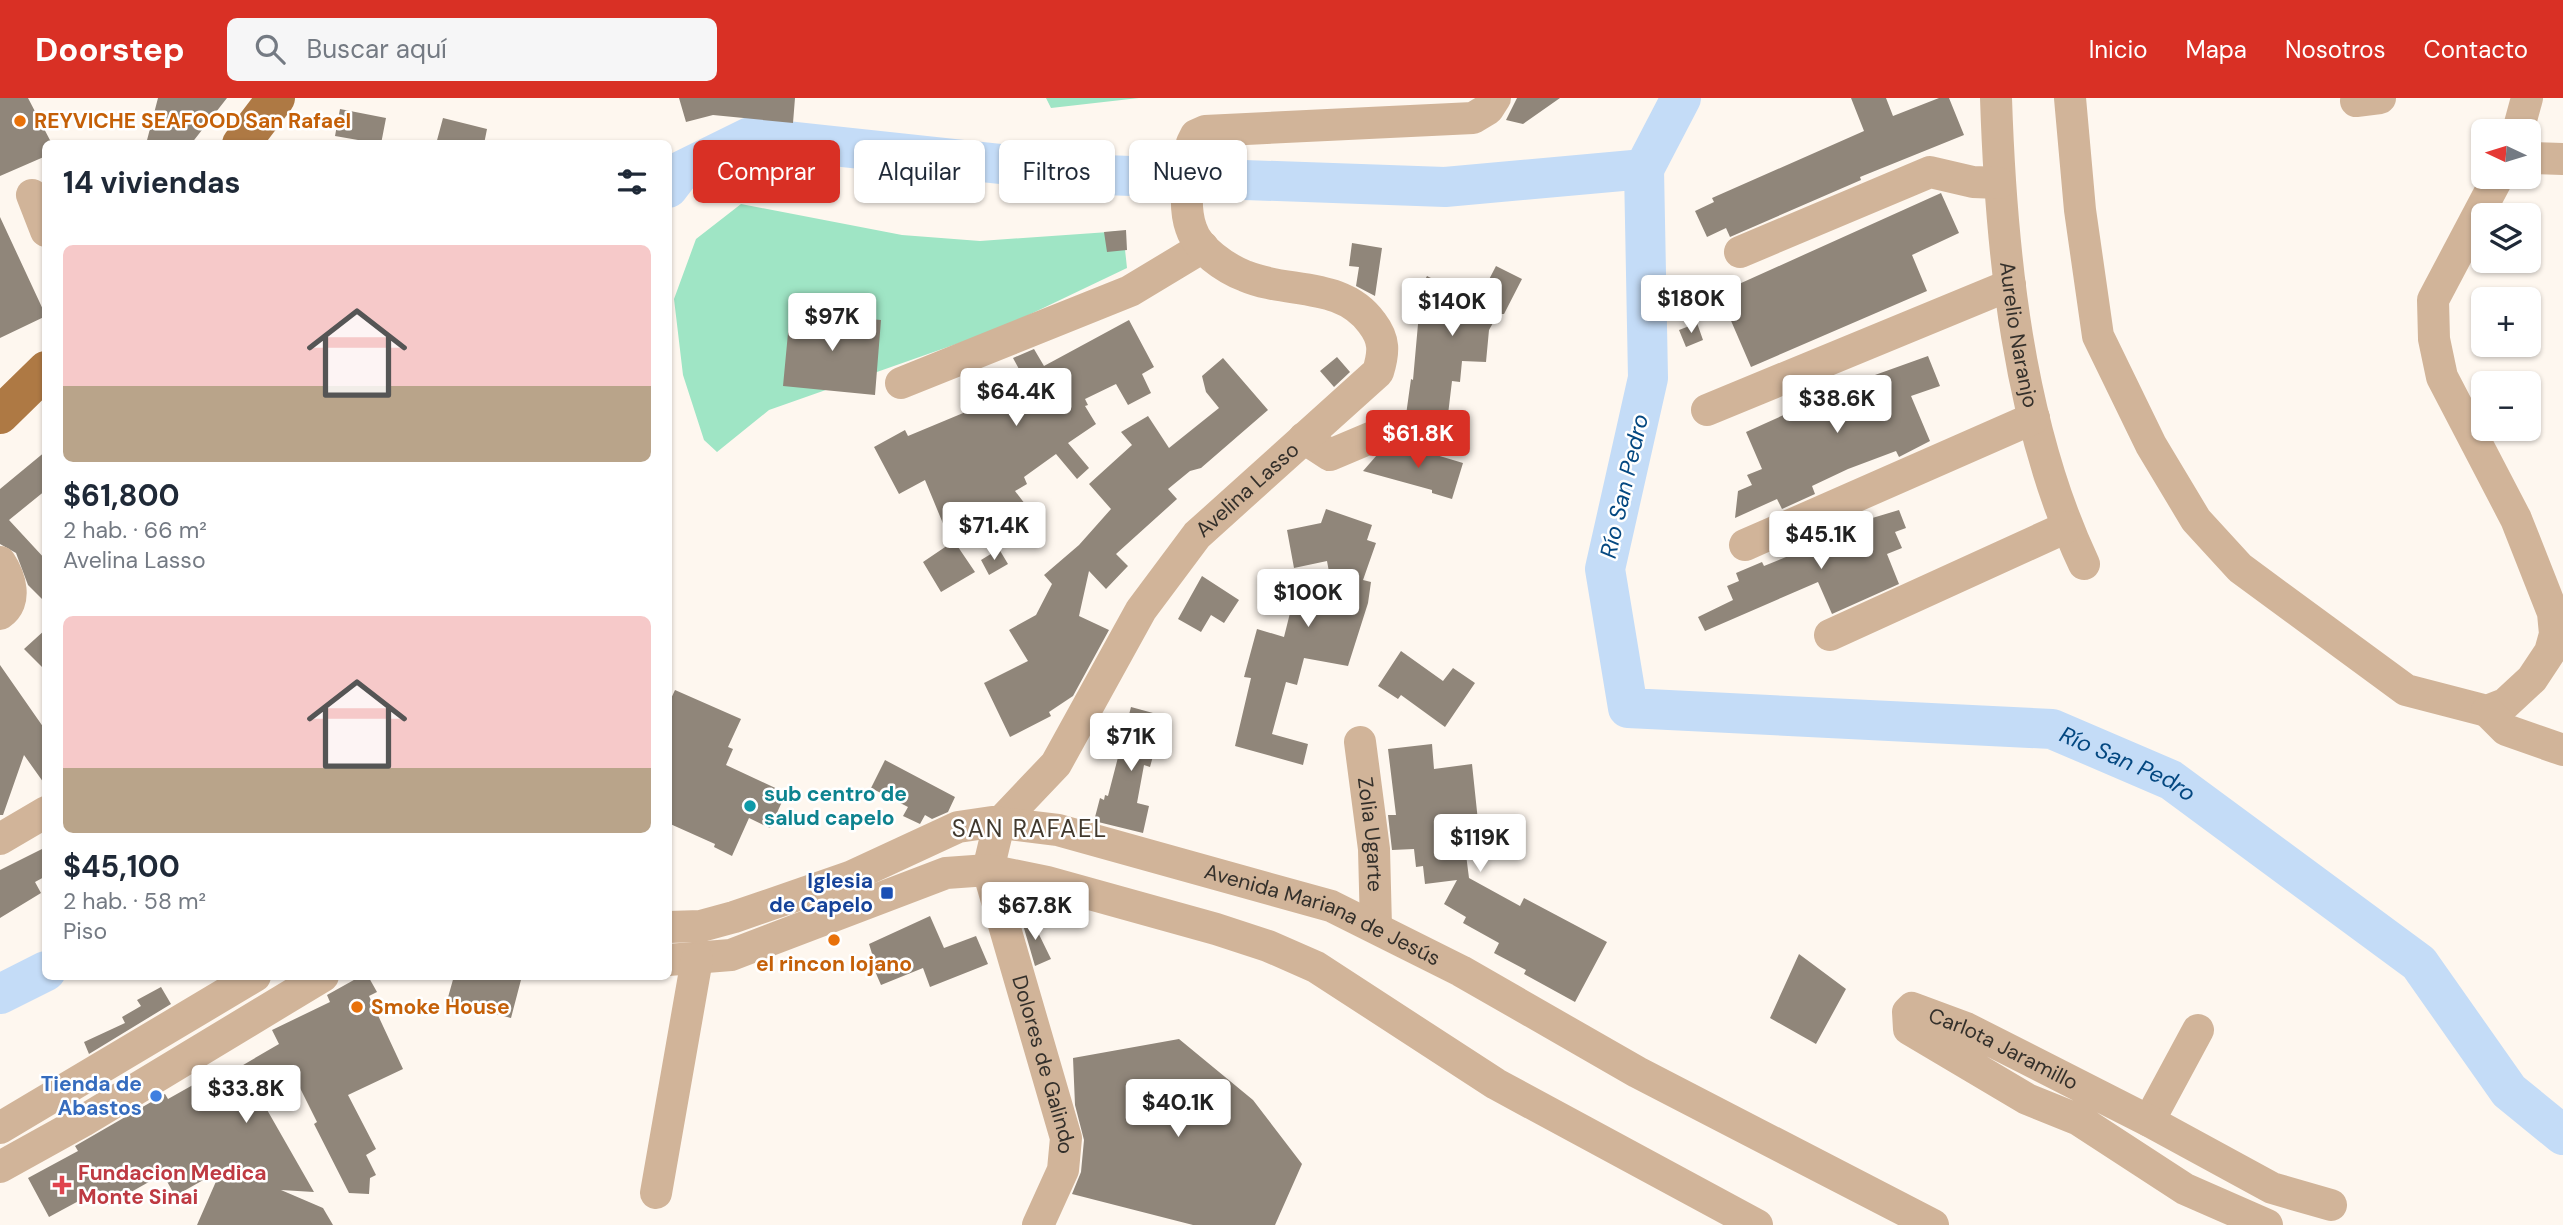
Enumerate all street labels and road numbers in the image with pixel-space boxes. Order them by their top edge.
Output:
street label: Aurelio Naranjo [1993,260,2045,410]
street label: Avelina Lasso [1190,436,1305,544]
street label: ZoIia Ugarte [1351,775,1389,892]
street label: Avenida Mariana de Jesús [1201,857,1445,972]
street label: Dolores de Galindo [1005,972,1080,1155]
street label: Carlota Jaramillo [1924,1001,2083,1097]

